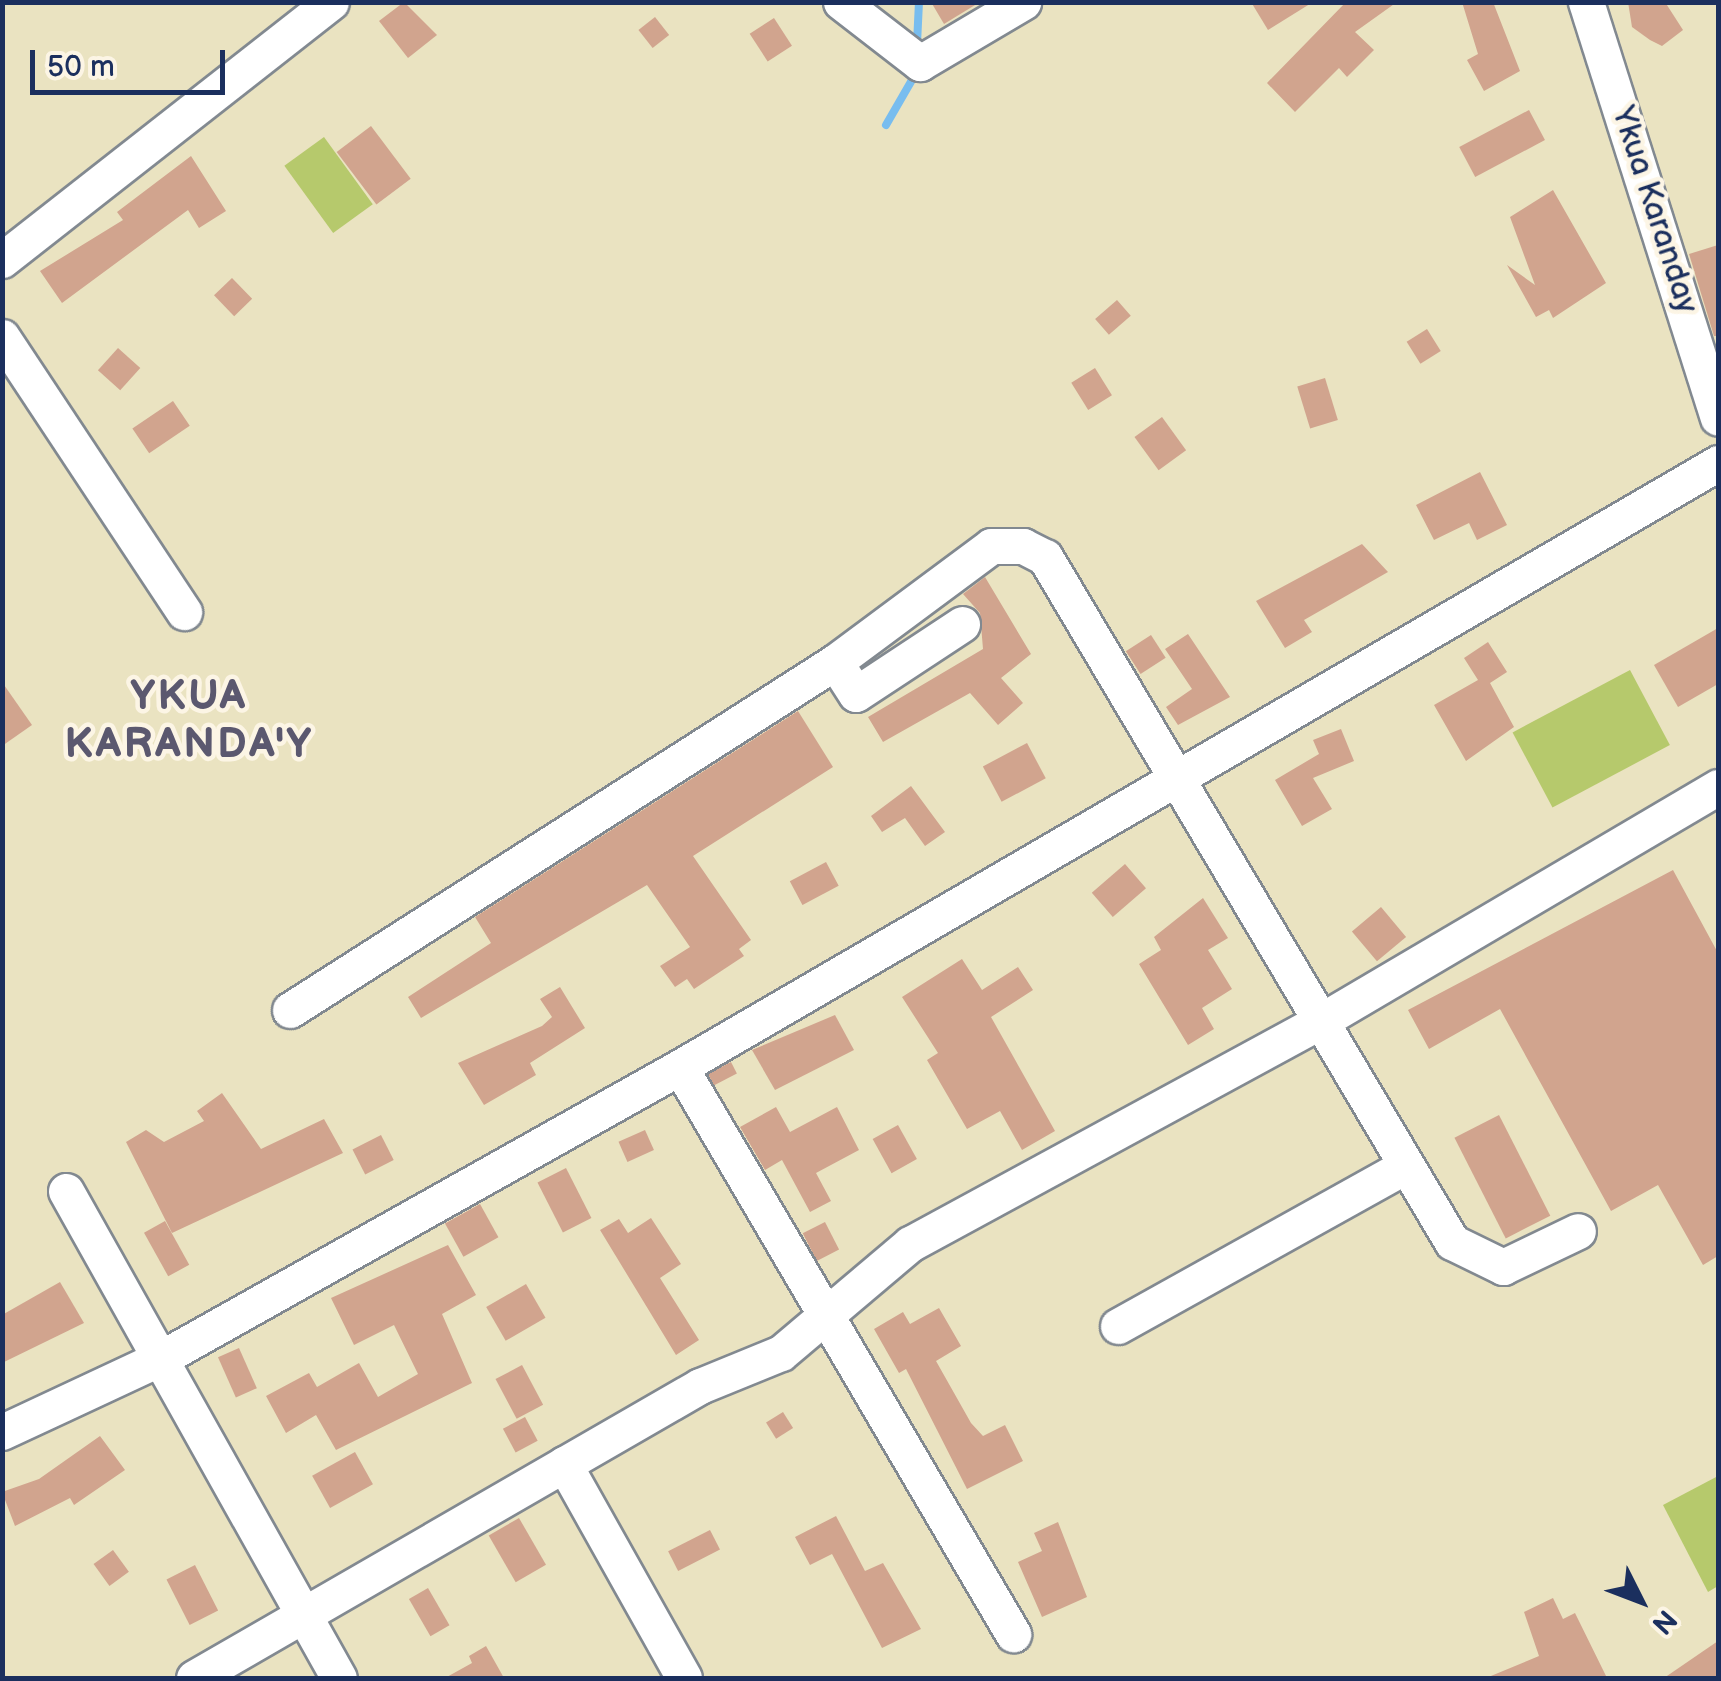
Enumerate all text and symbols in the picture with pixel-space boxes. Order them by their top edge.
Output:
scale bar [35,30,230,92]
text: 50 m [47,49,115,85]
street label: Ykua Karanday [1602,102,1706,318]
district label: YKUA KARANDA'Y [65,672,313,770]
north arrow [1591,1551,1691,1651]
text: N [1644,1603,1683,1640]

